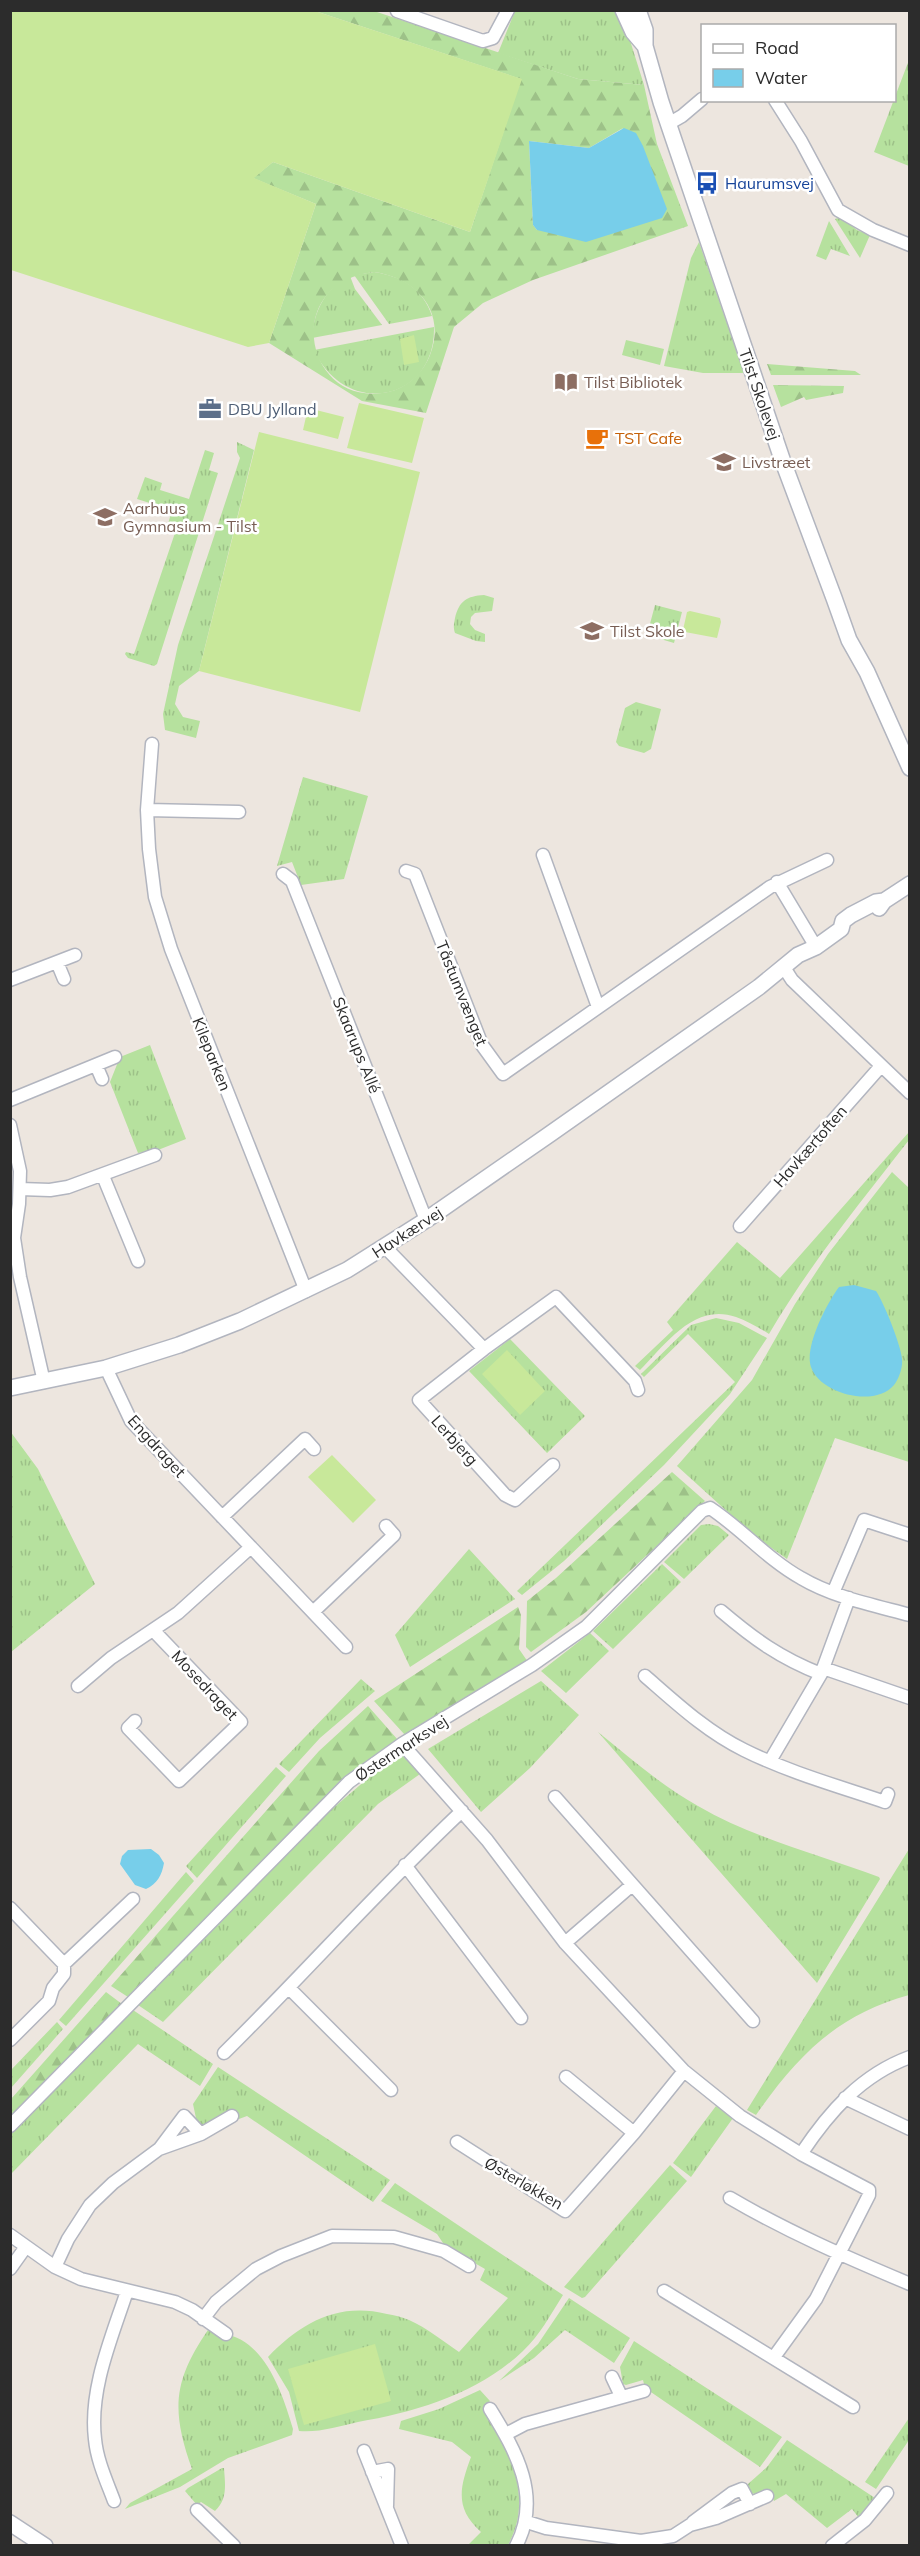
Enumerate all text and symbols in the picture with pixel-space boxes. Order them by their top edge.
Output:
legend [701,24,896,102]
text: Road [755,36,799,59]
text: Water [755,66,808,89]
bus stop icon: Haurumsvej [694,170,720,196]
place label: Haurumsvej [725,173,814,193]
street label: Tilst Skolevej [735,346,785,442]
library icon: Tilst Bibliotek [553,369,579,395]
place label: Tilst Bibliotek [584,372,683,392]
office icon: DBU Jylland [197,396,223,422]
place label: DBU Jylland [228,399,317,419]
cafe icon: TST Cafe [584,425,610,451]
place label: TST Cafe [615,428,682,448]
school or university icon: Livstræet [711,449,737,475]
place label: Livstræet [742,452,811,472]
place label: Aarhuus Gymnasium - Tilst [123,498,258,536]
school or university icon: Aarhuus Gymnasium - Tilst [92,504,118,530]
school or university icon: Tilst Skole [579,618,605,644]
place label: Tilst Skole [610,621,685,641]
street label: Tåstumvænget [432,937,492,1049]
street label: Skaarups Allé [329,994,385,1096]
street label: Kileparken [188,1014,236,1094]
street label: Havkærtoften [769,1101,851,1191]
street label: Havkærvej [368,1202,446,1262]
street label: Engdraget [124,1411,191,1482]
street label: Lerbjerg [427,1411,483,1469]
street label: Mosedraget [168,1646,243,1724]
street label: Østermarksvej [351,1711,451,1785]
street label: Østerløkken [481,2152,567,2214]

